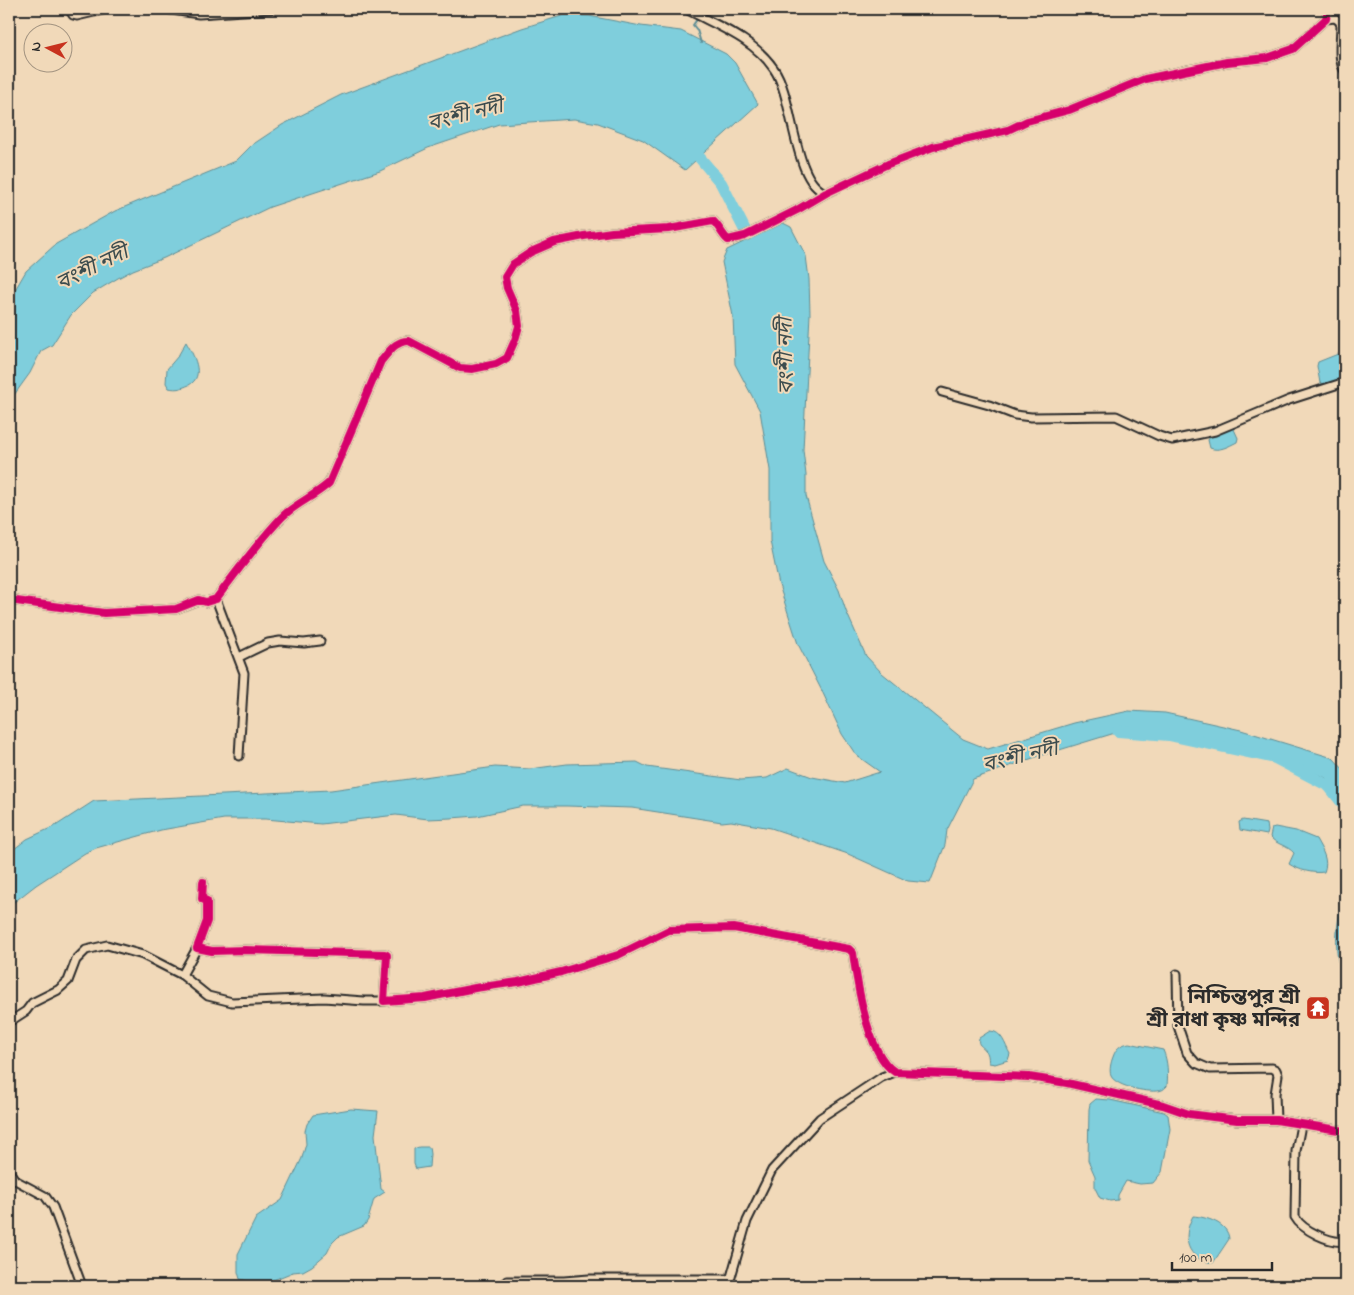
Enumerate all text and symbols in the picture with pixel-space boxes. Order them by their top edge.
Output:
north arrow [22,22,72,72]
text: N [26,41,48,53]
water label: বংশী নদী [425,91,511,140]
water label: বংশী নদী [52,237,138,299]
water label: বংশী নদী [771,313,803,395]
water label: বংশী নদী [980,734,1065,781]
place label: নিশ্চিন্তপুর শ্রী শ্রী রাধা কৃষ্ণ মন্দির [1145,984,1301,1036]
temple icon: নিশ্চিন্তপুর শ্রী শ্রী রাধা কৃষ্ণ মন্দির [1305,995,1331,1021]
scale bar [1172,1240,1272,1272]
text: 100 m [1179,1247,1212,1269]

